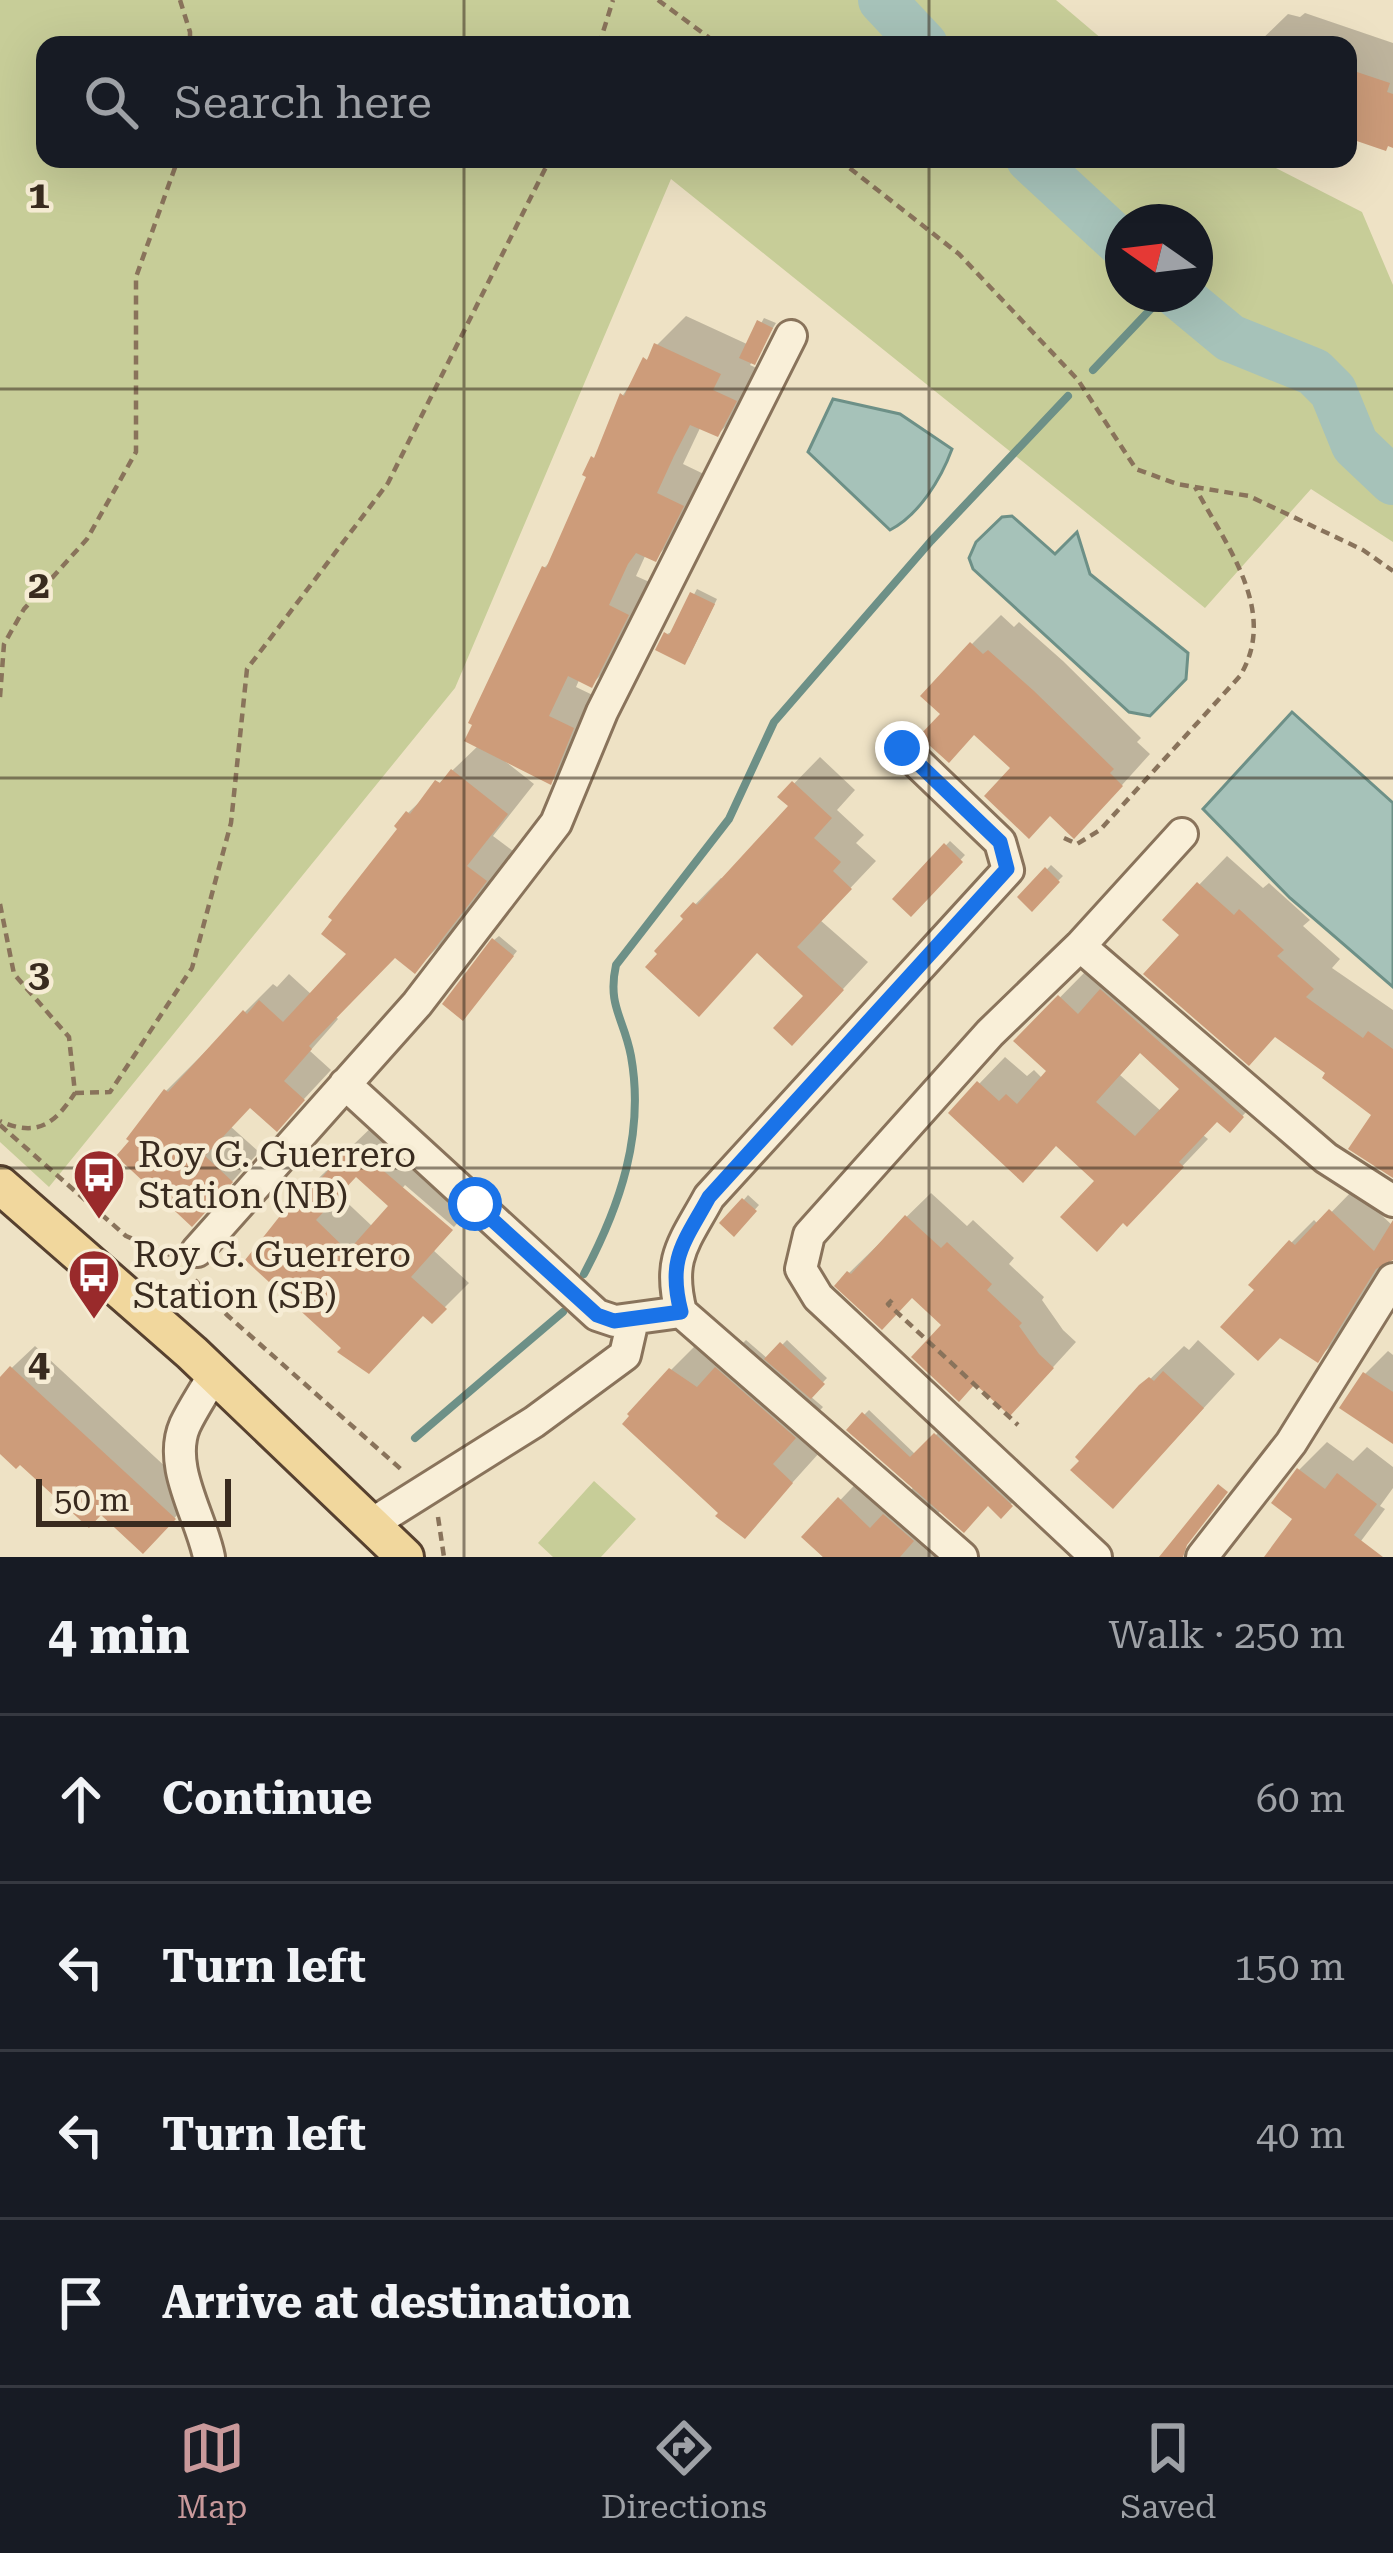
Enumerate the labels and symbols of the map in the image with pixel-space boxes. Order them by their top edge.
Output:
text: 1 [28,172,50,218]
north arrow [1105,204,1213,312]
text: 2 [28,562,50,608]
route end [875,721,929,775]
text: 3 [28,951,50,997]
place label: Roy G. Guerrero Station (NB) [138,1134,416,1217]
bus stop icon: Roy G. Guerrero Station (NB) [71,1147,127,1221]
route start [448,1177,502,1231]
place label: Roy G. Guerrero Station (SB) [133,1234,411,1317]
bus stop icon: Roy G. Guerrero Station (SB) [66,1247,122,1321]
text: 4 [28,1340,50,1386]
scale bar [36,1473,231,1526]

